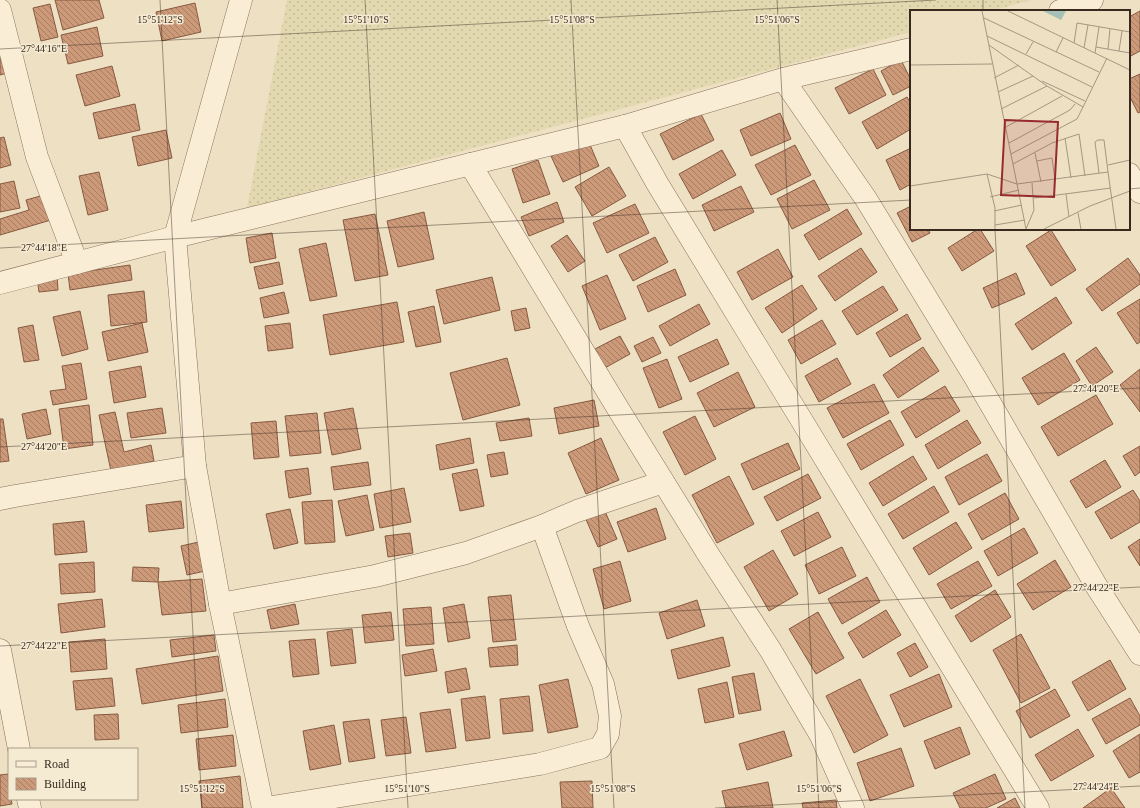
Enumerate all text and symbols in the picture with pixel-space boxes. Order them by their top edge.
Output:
inset map [910,10,1130,230]
text: 15°51'12"S [137,14,183,25]
text: 15°51'10"S [343,14,389,25]
text: 15°51'08"S [549,14,595,25]
text: 15°51'06"S [754,14,800,25]
text: 27°44'16"E [21,43,67,54]
text: 27°44'18"E [21,242,67,253]
text: 27°44'20"E [1073,383,1119,394]
text: 27°44'20"E [21,441,67,452]
text: 27°44'22"E [1073,582,1119,593]
text: 27°44'22"E [21,640,67,651]
legend [8,748,138,800]
text: Road [44,757,69,771]
text: Building [44,777,86,791]
text: 27°44'24"E [1073,781,1119,792]
text: 15°51'12"S [179,783,225,794]
text: 15°51'10"S [384,783,430,794]
text: 15°51'08"S [590,783,636,794]
text: 15°51'06"S [796,783,842,794]

